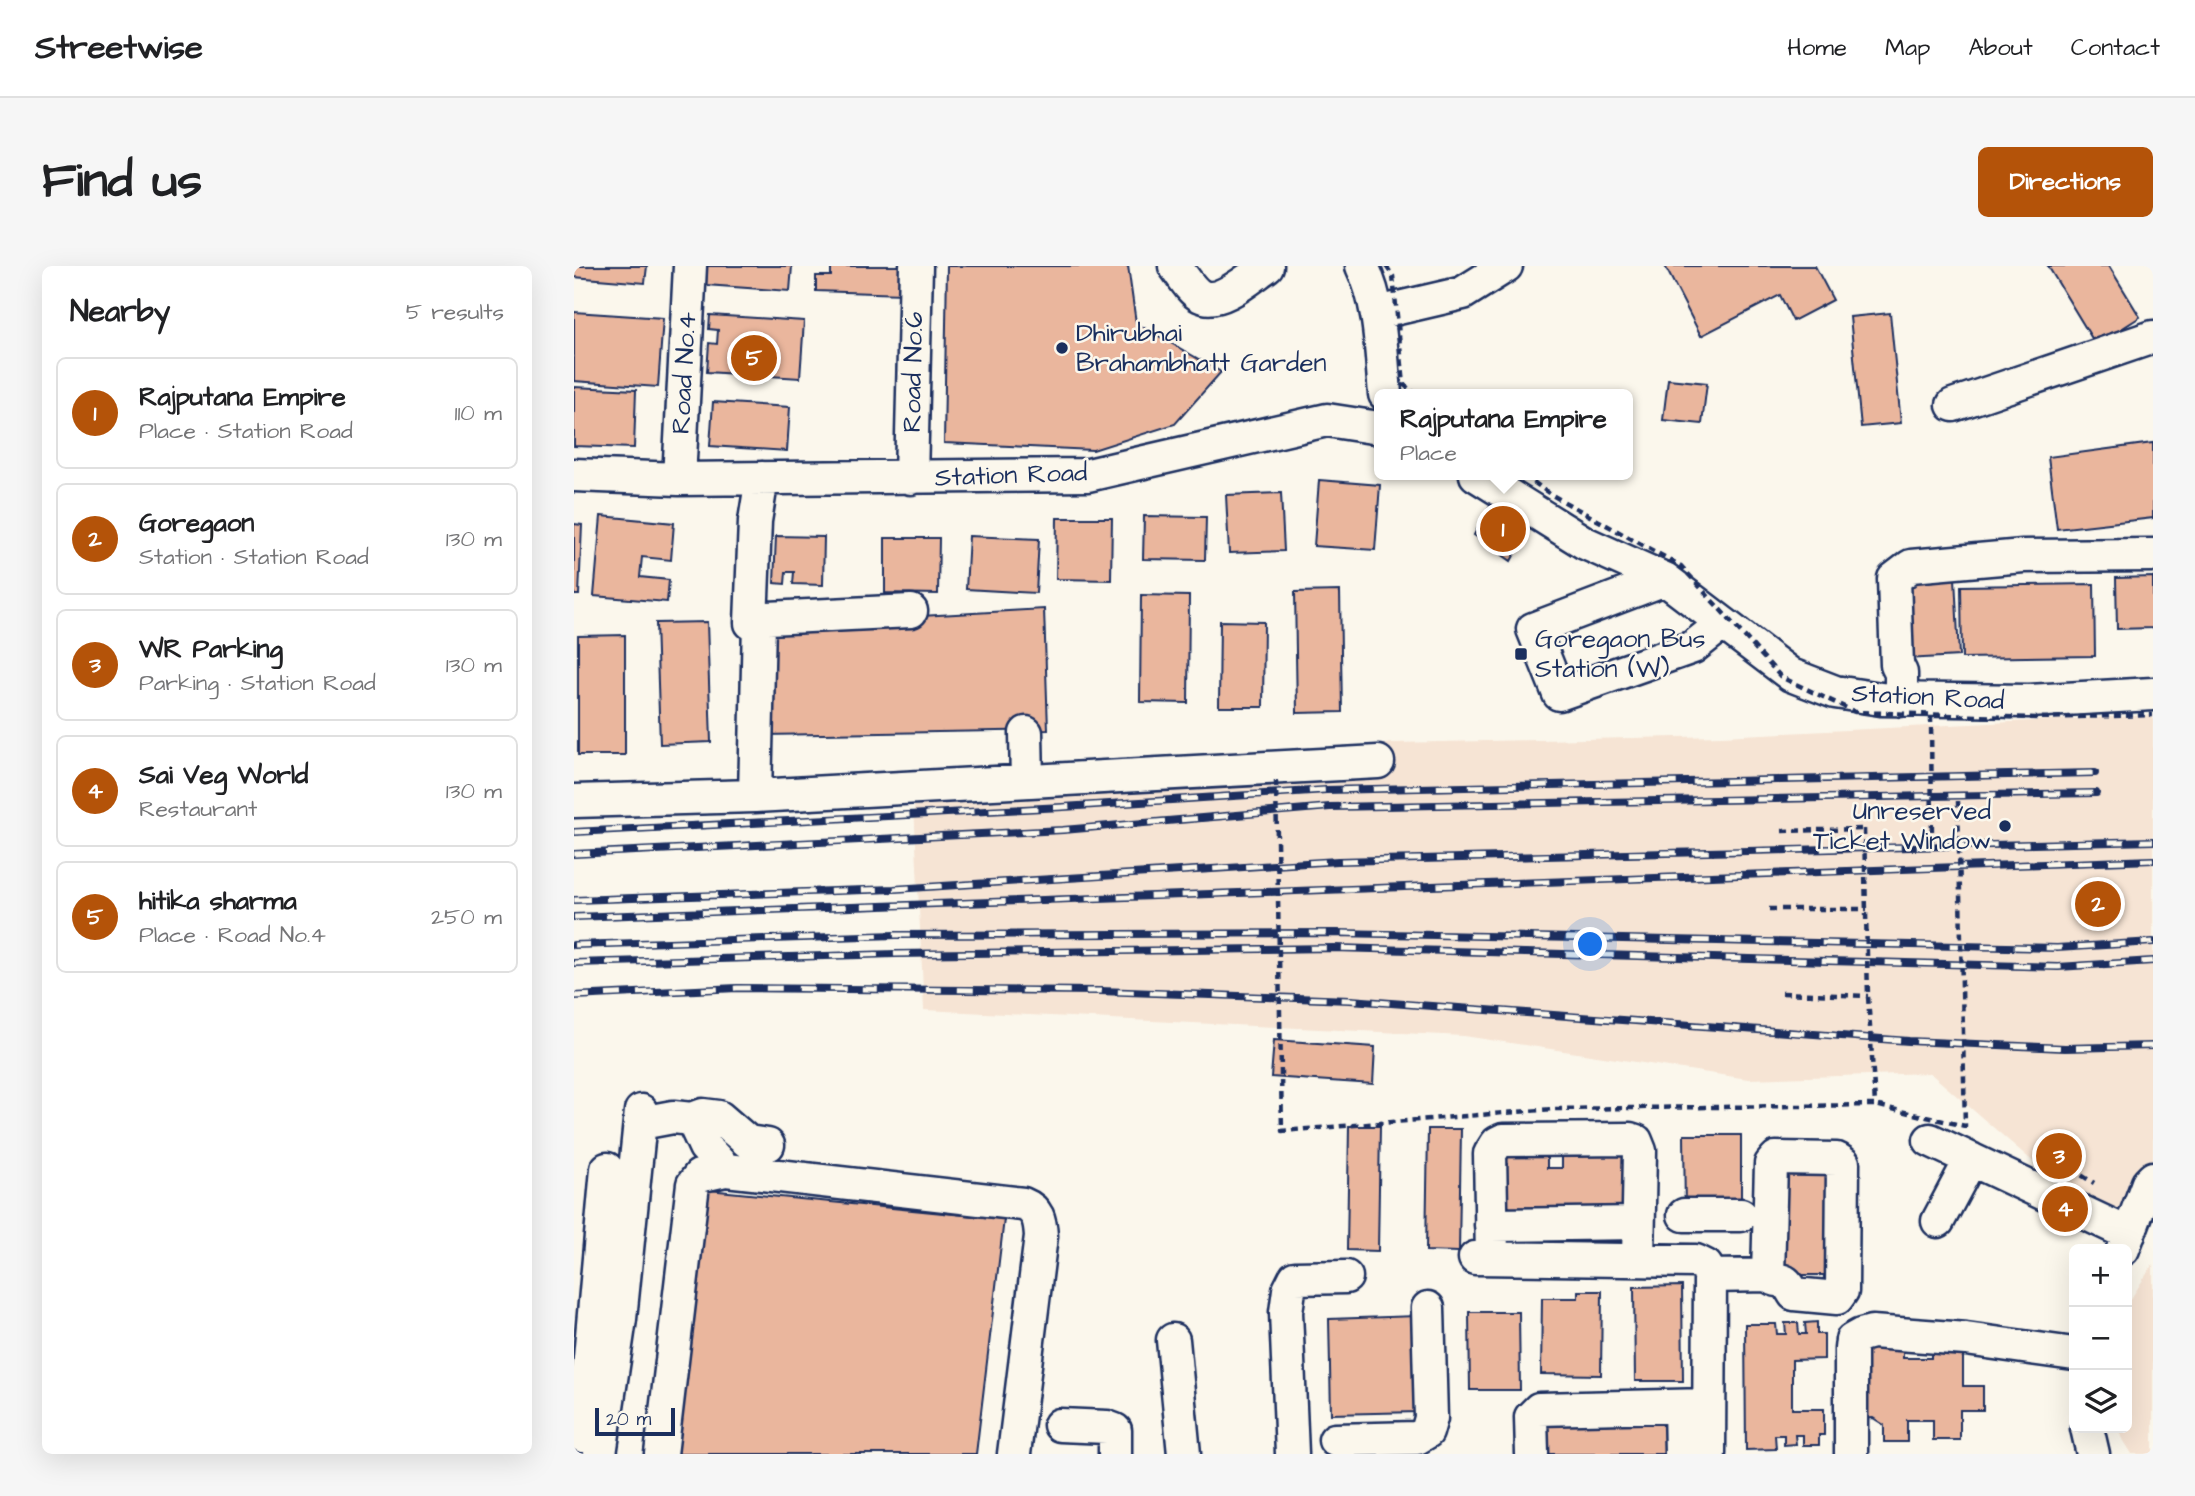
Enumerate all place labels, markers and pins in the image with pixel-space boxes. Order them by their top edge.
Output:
place label: Dhirubhai Brahambhatt Garden [1076,315,1327,381]
pin: 5 [731,332,777,384]
marker: Dhirubhai Brahambhatt Garden [1054,340,1070,356]
pin: 1 [1480,503,1526,555]
place label: Goregaon Bus Station (W) [1535,621,1705,687]
marker: Goregaon Bus Station (W) [1513,646,1529,662]
place label: Unreserved Ticket Window [1813,793,1991,859]
marker: Unreserved Ticket Window [1997,818,2013,834]
pin: 2 [2075,878,2121,930]
pin: 3 [2036,1130,2082,1182]
pin: 4 [2042,1183,2088,1235]

